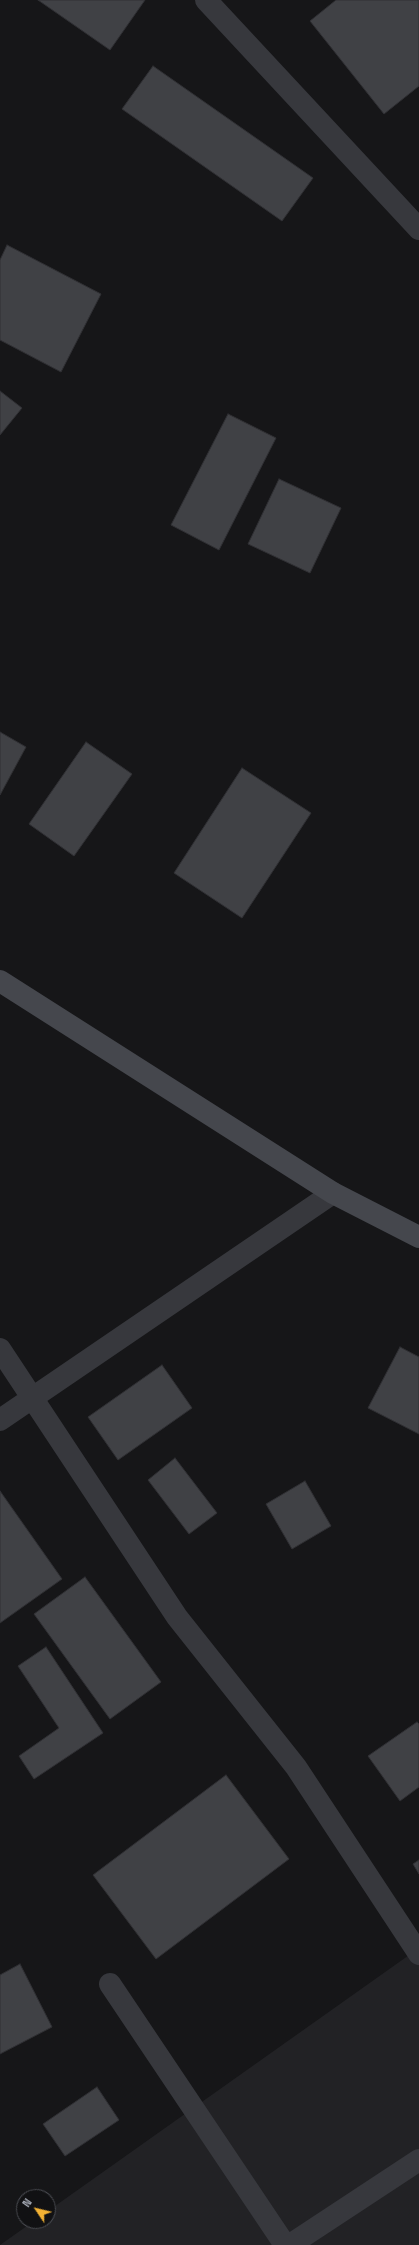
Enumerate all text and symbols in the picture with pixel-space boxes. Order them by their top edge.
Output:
north arrow [16,2189,56,2229]
text: N [19,2196,35,2210]

